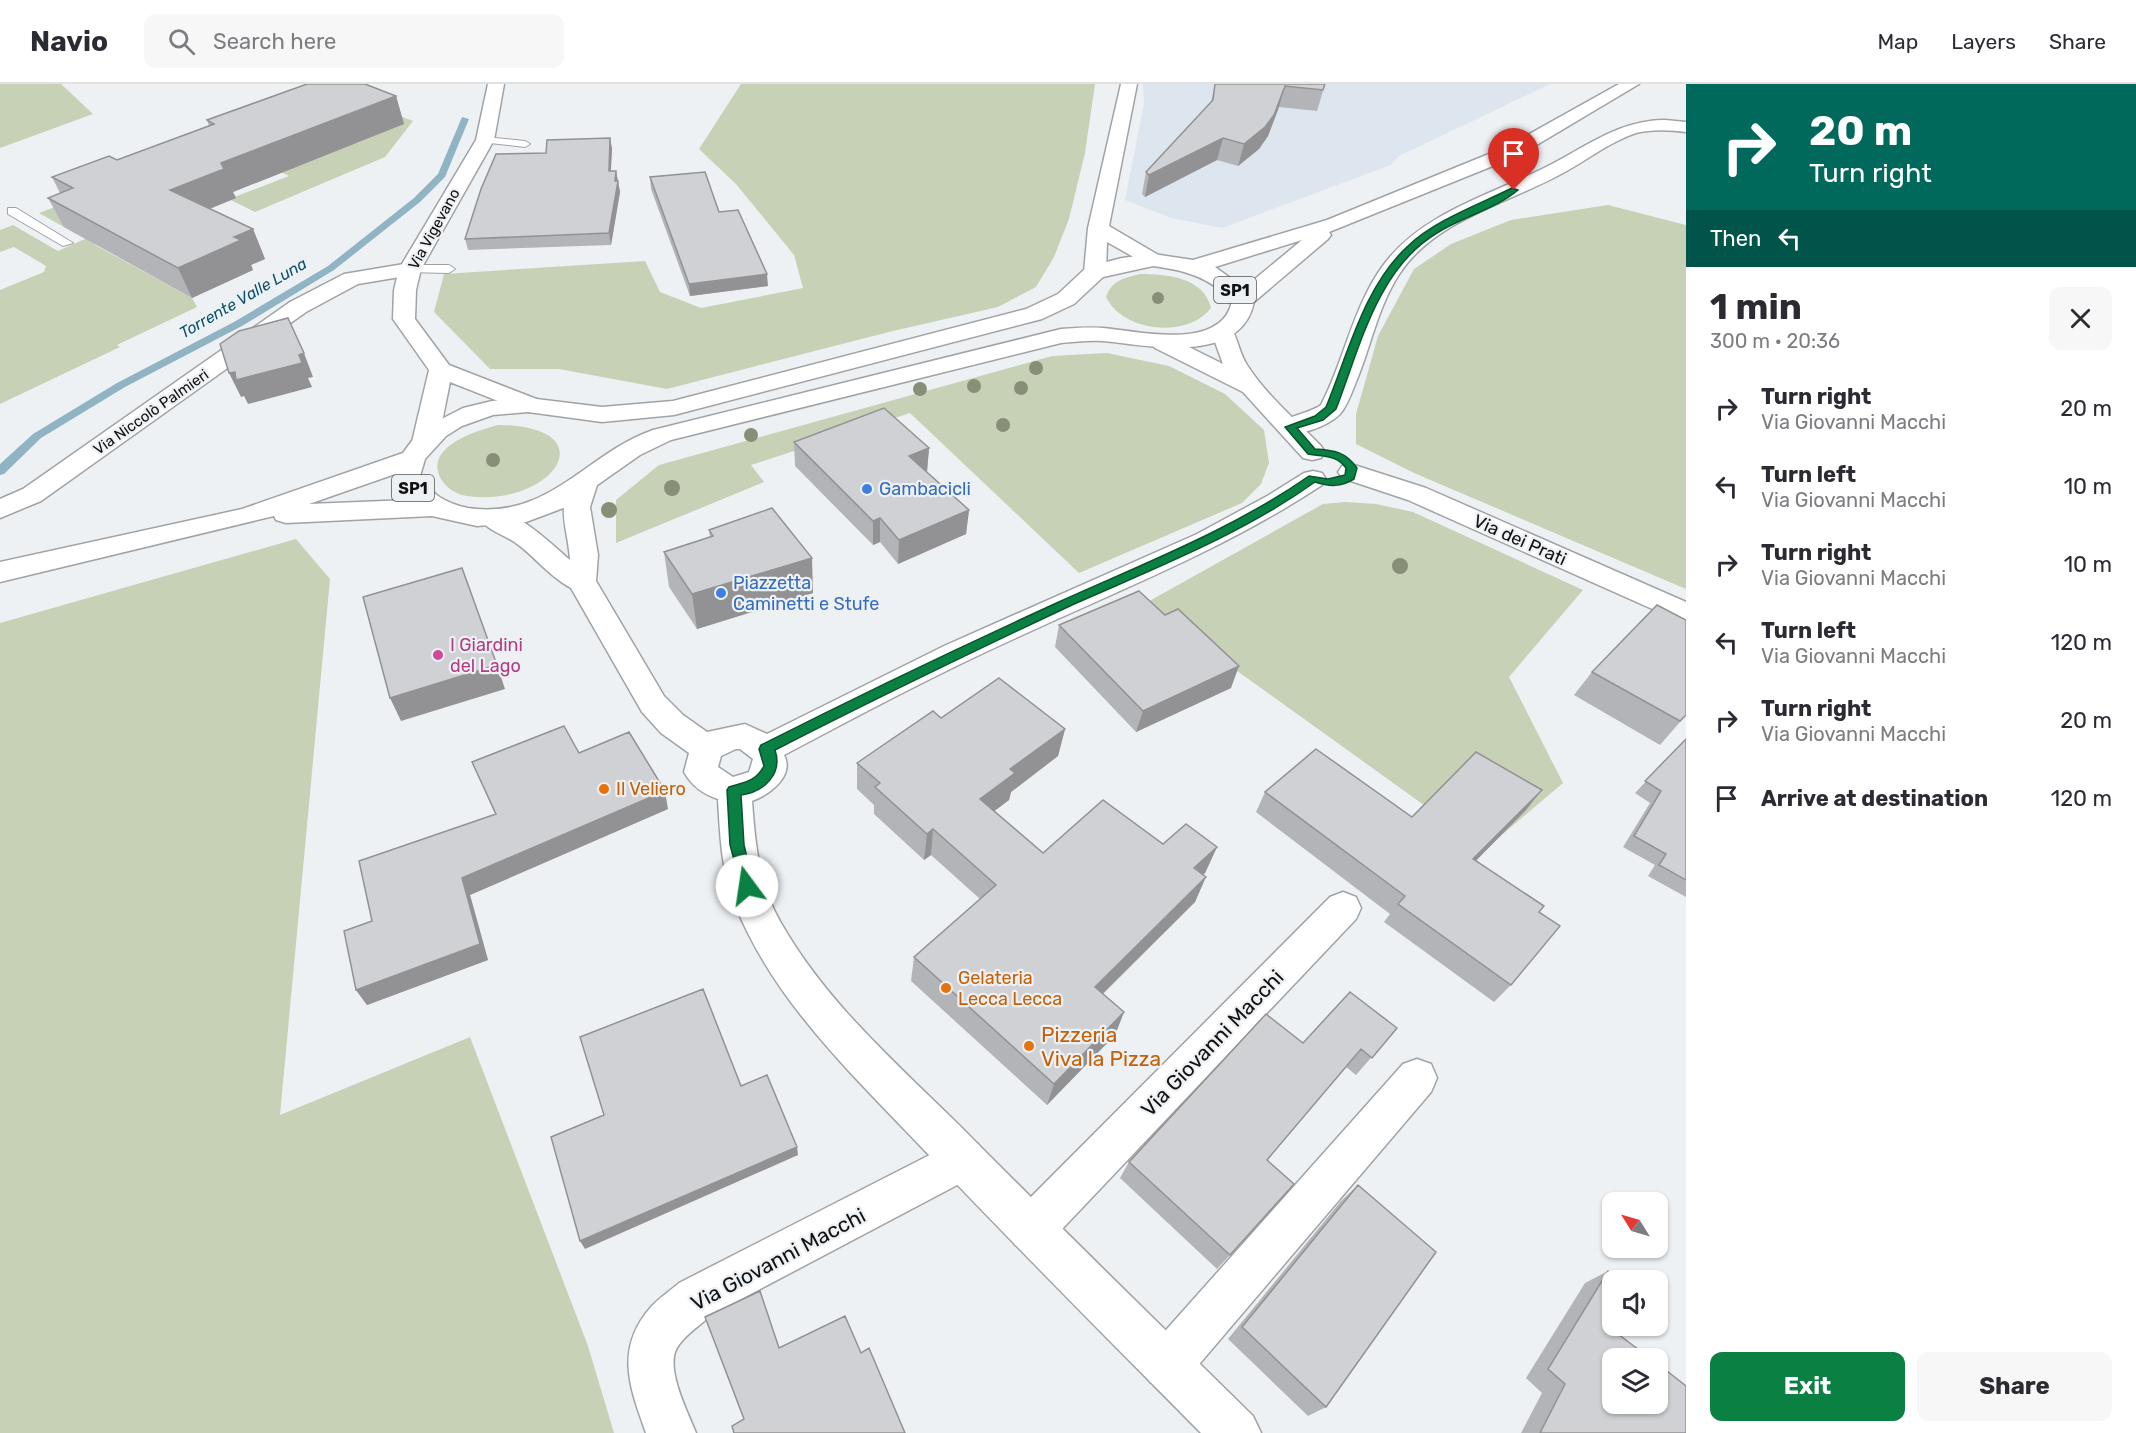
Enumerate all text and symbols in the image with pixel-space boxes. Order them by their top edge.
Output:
search box [144,14,564,68]
text: Navio [30,25,108,58]
icon: search [165,25,198,58]
text: Search here [213,28,336,55]
text: Map [1877,29,1918,54]
text: Layers [1951,29,2016,54]
text: Share [2049,29,2106,54]
text: 20 m [1809,106,1912,156]
icon: right [1710,108,1788,186]
pin [1488,128,1539,190]
icon: arrive [1497,137,1530,170]
text: Turn right [1809,157,1932,189]
street label: Via Vigevano [404,186,464,272]
icon: left [1773,222,1806,255]
text: Then [1710,225,1761,252]
water label: Torrente Valle Luna [176,254,310,342]
road number: SP1 [1214,277,1256,303]
text: 1 min [1710,285,1802,328]
button: close [2049,287,2112,350]
text: 300 m · 20:36 [1710,329,1840,353]
street label: Via Niccolò Palmieri [90,365,212,459]
text: Turn right [1761,383,1871,410]
icon: right [1710,392,1743,425]
text: 20 m [2060,395,2112,422]
text: Via Giovanni Macchi [1761,410,1946,434]
text: Turn left [1761,461,1856,488]
icon: left [1710,470,1743,503]
text: 10 m [2064,473,2112,500]
road number: SP1 [392,475,434,501]
place label: Gambacicli [879,478,971,500]
marker: Gambacicli [860,482,874,496]
text: Via Giovanni Macchi [1761,488,1946,512]
street label: Via dei Prati [1470,510,1570,570]
text: Turn right [1761,539,1871,566]
icon: right [1710,548,1743,581]
text: 10 m [2064,551,2112,578]
text: Via Giovanni Macchi [1761,566,1946,590]
place label: Piazzetta Caminetti e Stufe [733,572,879,615]
marker: Piazzetta Caminetti e Stufe [714,586,728,600]
text: Turn left [1761,617,1856,644]
icon: left [1710,626,1743,659]
text: 120 m [2051,629,2112,656]
place label: I Giardini del Lago [450,634,523,677]
text: Via Giovanni Macchi [1761,644,1946,668]
marker: I Giardini del Lago [431,648,445,662]
text: Turn right [1761,695,1871,722]
icon: right [1710,704,1743,737]
text: 20 m [2060,707,2112,734]
text: Via Giovanni Macchi [1761,722,1946,746]
place label: Il Veliero [616,778,686,800]
marker: Il Veliero [597,782,611,796]
icon: arrive [1710,782,1743,815]
text: Arrive at destination [1761,785,1988,812]
text: 120 m [2051,785,2112,812]
position arrow [715,854,779,918]
street label: Via Giovanni Macchi [1136,964,1288,1122]
place label: Gelateria Lecca Lecca [958,967,1062,1010]
marker: Gelateria Lecca Lecca [939,981,953,995]
place label: Pizzeria Viva la Pizza [1041,1022,1161,1071]
marker: Pizzeria Viva la Pizza [1022,1039,1036,1053]
north arrow [1602,1192,1668,1258]
map controls [1602,1192,1668,1414]
street label: Via Giovanni Macchi [686,1202,870,1316]
button: sound [1602,1270,1668,1336]
button: layers [1602,1348,1668,1414]
button: Exit [1710,1352,1905,1421]
button: Share [1917,1352,2112,1421]

